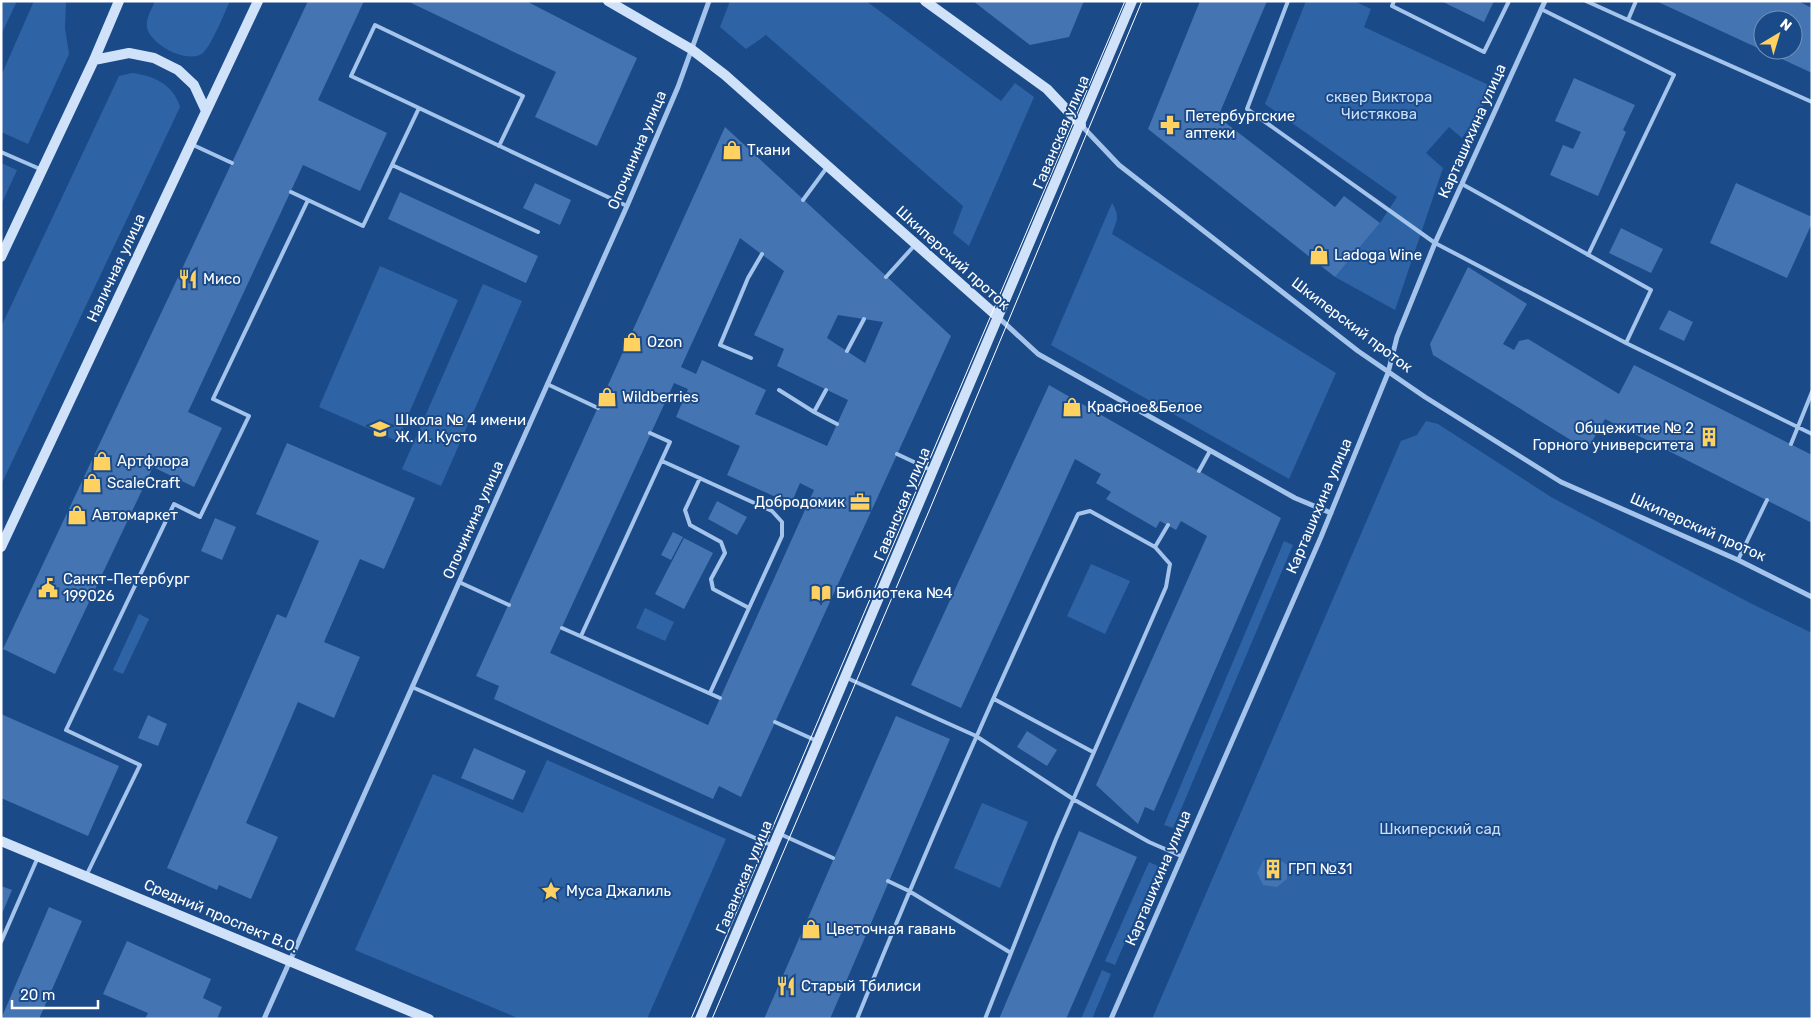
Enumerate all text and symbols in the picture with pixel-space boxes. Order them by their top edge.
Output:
north arrow [1753,10,1803,60]
text: N [1776,15,1795,35]
street label: Карташихина улица [1434,61,1510,201]
street label: Гаванская улица [1029,73,1093,191]
street label: Опочинина улица [604,88,670,212]
park label: сквер Виктора Чистякова [1326,88,1432,123]
place label: Петербургские аптеки [1185,107,1295,142]
pharmacy icon: Петербургские аптеки [1159,114,1181,136]
shop icon: Ткани [721,139,743,161]
place label: Ткани [747,141,790,159]
street label: Шкиперский проток [892,202,1014,314]
street label: Наличная улица [83,211,149,325]
shop icon: Ladoga Wine [1308,244,1330,266]
place label: Ladoga Wine [1334,246,1422,264]
restaurant icon: Мисо [177,268,199,290]
place label: Мисо [203,270,241,288]
street label: Шкиперский проток [1288,274,1416,376]
shop icon: Ozon [621,331,643,353]
place label: Ozon [647,333,682,351]
shop icon: Wildberries [596,386,618,408]
place label: Wildberries [622,388,699,406]
shop icon: Красное&Белое [1061,396,1083,418]
place label: Красное&Белое [1087,398,1202,416]
place label: Школа № 4 имени Ж. И. Кусто [395,411,526,446]
school or university icon: Школа № 4 имени Ж. И. Кусто [369,418,391,440]
place label: Общежитие № 2 Горного университета [1532,419,1694,454]
building icon: Общежитие № 2 Горного университета [1698,426,1720,448]
street label: Карташихина улица [1282,436,1356,576]
street label: Гаванская улица [870,445,934,563]
shop icon: Артфлора [91,450,113,472]
place label: Артфлора [117,452,189,470]
street label: Опочинина улица [439,458,507,582]
shop icon: ScaleCraft [81,472,103,494]
place label: ScaleCraft [107,474,180,492]
street label: Шкиперский проток [1627,489,1769,565]
office icon: Добродомик [849,491,871,513]
place label: Добродомик [754,493,845,511]
shop icon: Автомаркет [66,504,88,526]
place label: Автомаркет [92,506,178,524]
place label: Санкт-Петербург 199026 [63,570,190,605]
public building icon: Санкт-Петербург 199026 [37,577,59,599]
library icon: Библиотека №4 [810,582,832,604]
place label: Библиотека №4 [836,584,953,602]
street label: Карташихина улица [1121,808,1195,948]
street label: Гаванская улица [712,818,776,936]
park label: Шкиперский сад [1379,820,1501,838]
building icon: ГРП №31 [1262,858,1284,880]
place label: ГРП №31 [1288,860,1352,878]
street label: Средний проспект В.О. [141,875,301,957]
place icon: Муса Джалиль [540,880,562,902]
place label: Муса Джалиль [566,882,672,900]
shop icon: Цветочная гавань [800,918,822,940]
place label: Цветочная гавань [826,920,956,938]
restaurant icon: Старый Тбилиси [775,975,797,997]
place label: Старый Тбилиси [801,977,921,995]
scale bar [12,978,99,1010]
text: 20 m [20,986,55,1004]

